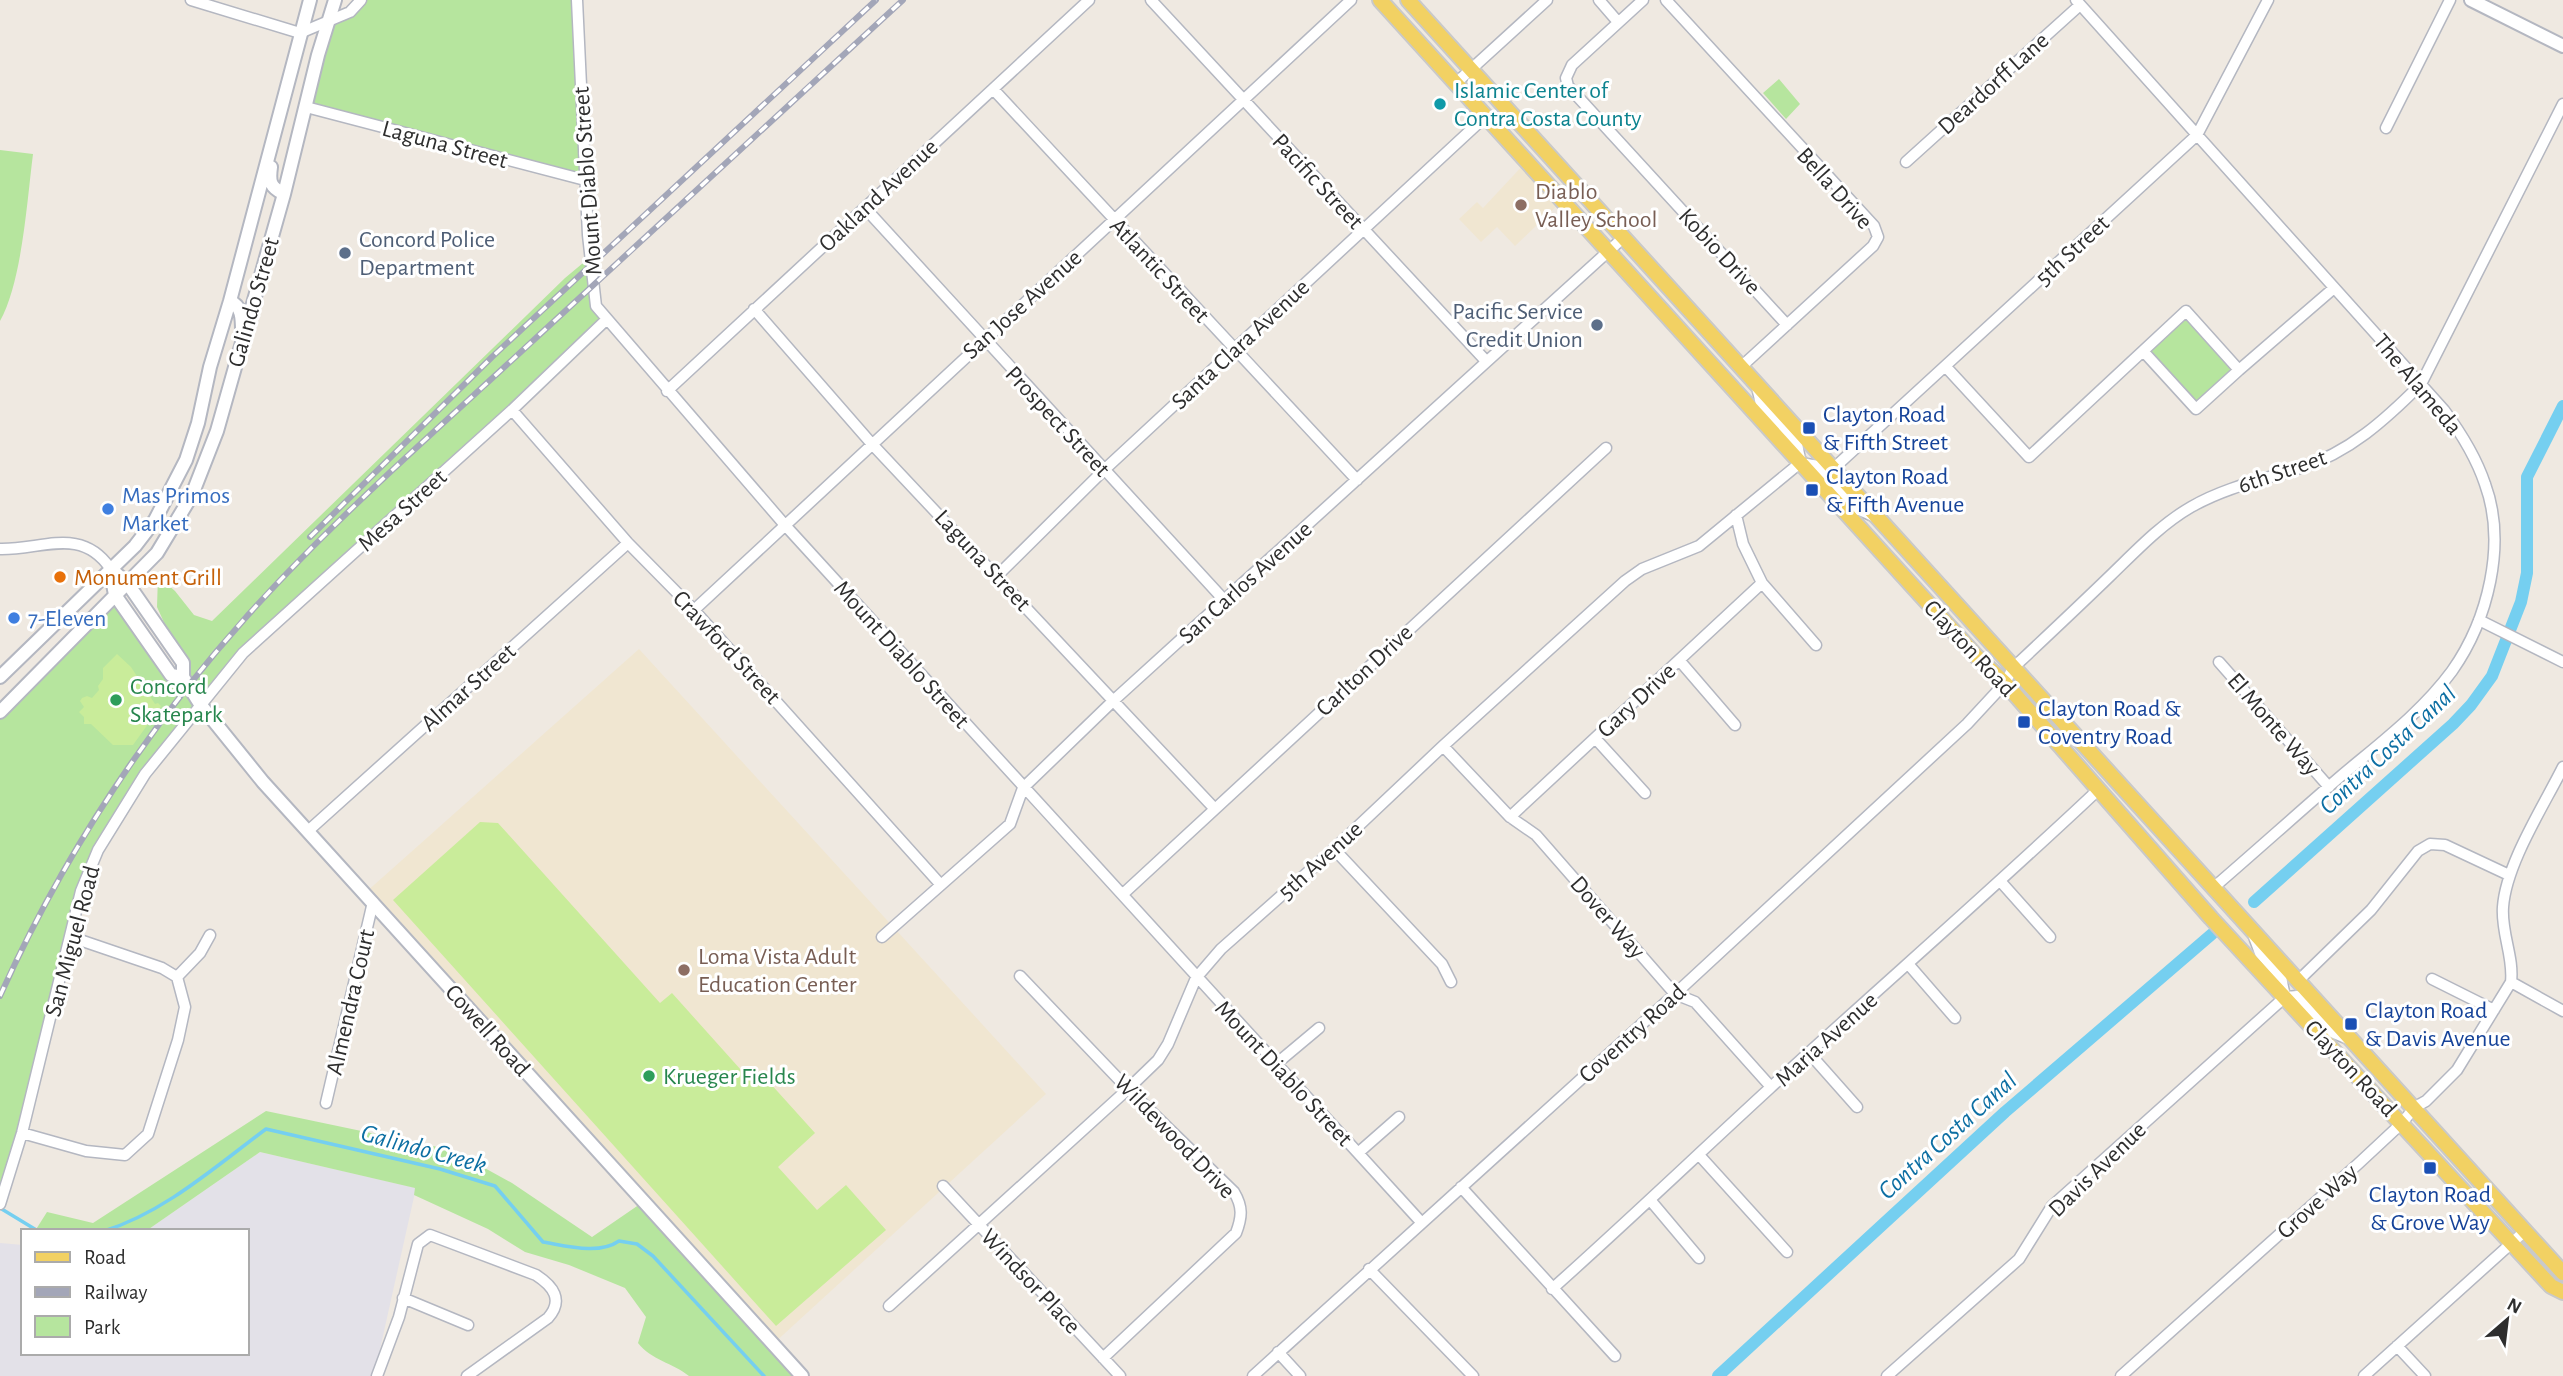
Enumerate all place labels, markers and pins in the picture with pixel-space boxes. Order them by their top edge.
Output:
place label: Islamic Center of Contra Costa County [1454,79,1642,131]
marker: Islamic Center of Contra Costa County [1432,96,1448,112]
place label: Diablo Valley School [1535,180,1658,232]
marker: Diablo Valley School [1513,197,1529,213]
place label: Concord Police Department [359,228,495,280]
marker: Concord Police Department [337,245,353,261]
place label: Pacific Service Credit Union [1452,300,1583,352]
marker: Pacific Service Credit Union [1589,317,1605,333]
place label: Clayton Road & Fifth Street [1823,403,1948,455]
marker: Clayton Road & Fifth Street [1801,420,1817,436]
place label: Clayton Road & Fifth Avenue [1826,465,1964,517]
marker: Clayton Road & Fifth Avenue [1804,482,1820,498]
place label: Mas Primos Market [122,484,230,536]
marker: Mas Primos Market [100,501,116,517]
place label: Monument Grill [74,566,222,590]
marker: Monument Grill [52,569,68,585]
place label: 7-Eleven [28,607,106,631]
marker: 7-Eleven [6,610,22,626]
place label: Concord Skatepark [130,675,223,727]
marker: Concord Skatepark [108,692,124,708]
place label: Clayton Road & Coventry Road [2038,697,2181,749]
marker: Clayton Road & Coventry Road [2016,714,2032,730]
place label: Loma Vista Adult Education Center [698,945,857,997]
marker: Loma Vista Adult Education Center [676,962,692,978]
place label: Clayton Road & Davis Avenue [2365,999,2511,1051]
marker: Clayton Road & Davis Avenue [2343,1016,2359,1032]
place label: Krueger Fields [663,1065,796,1089]
marker: Krueger Fields [641,1068,657,1084]
marker: Clayton Road & Grove Way [2422,1160,2438,1176]
place label: Clayton Road & Grove Way [2369,1183,2491,1235]

